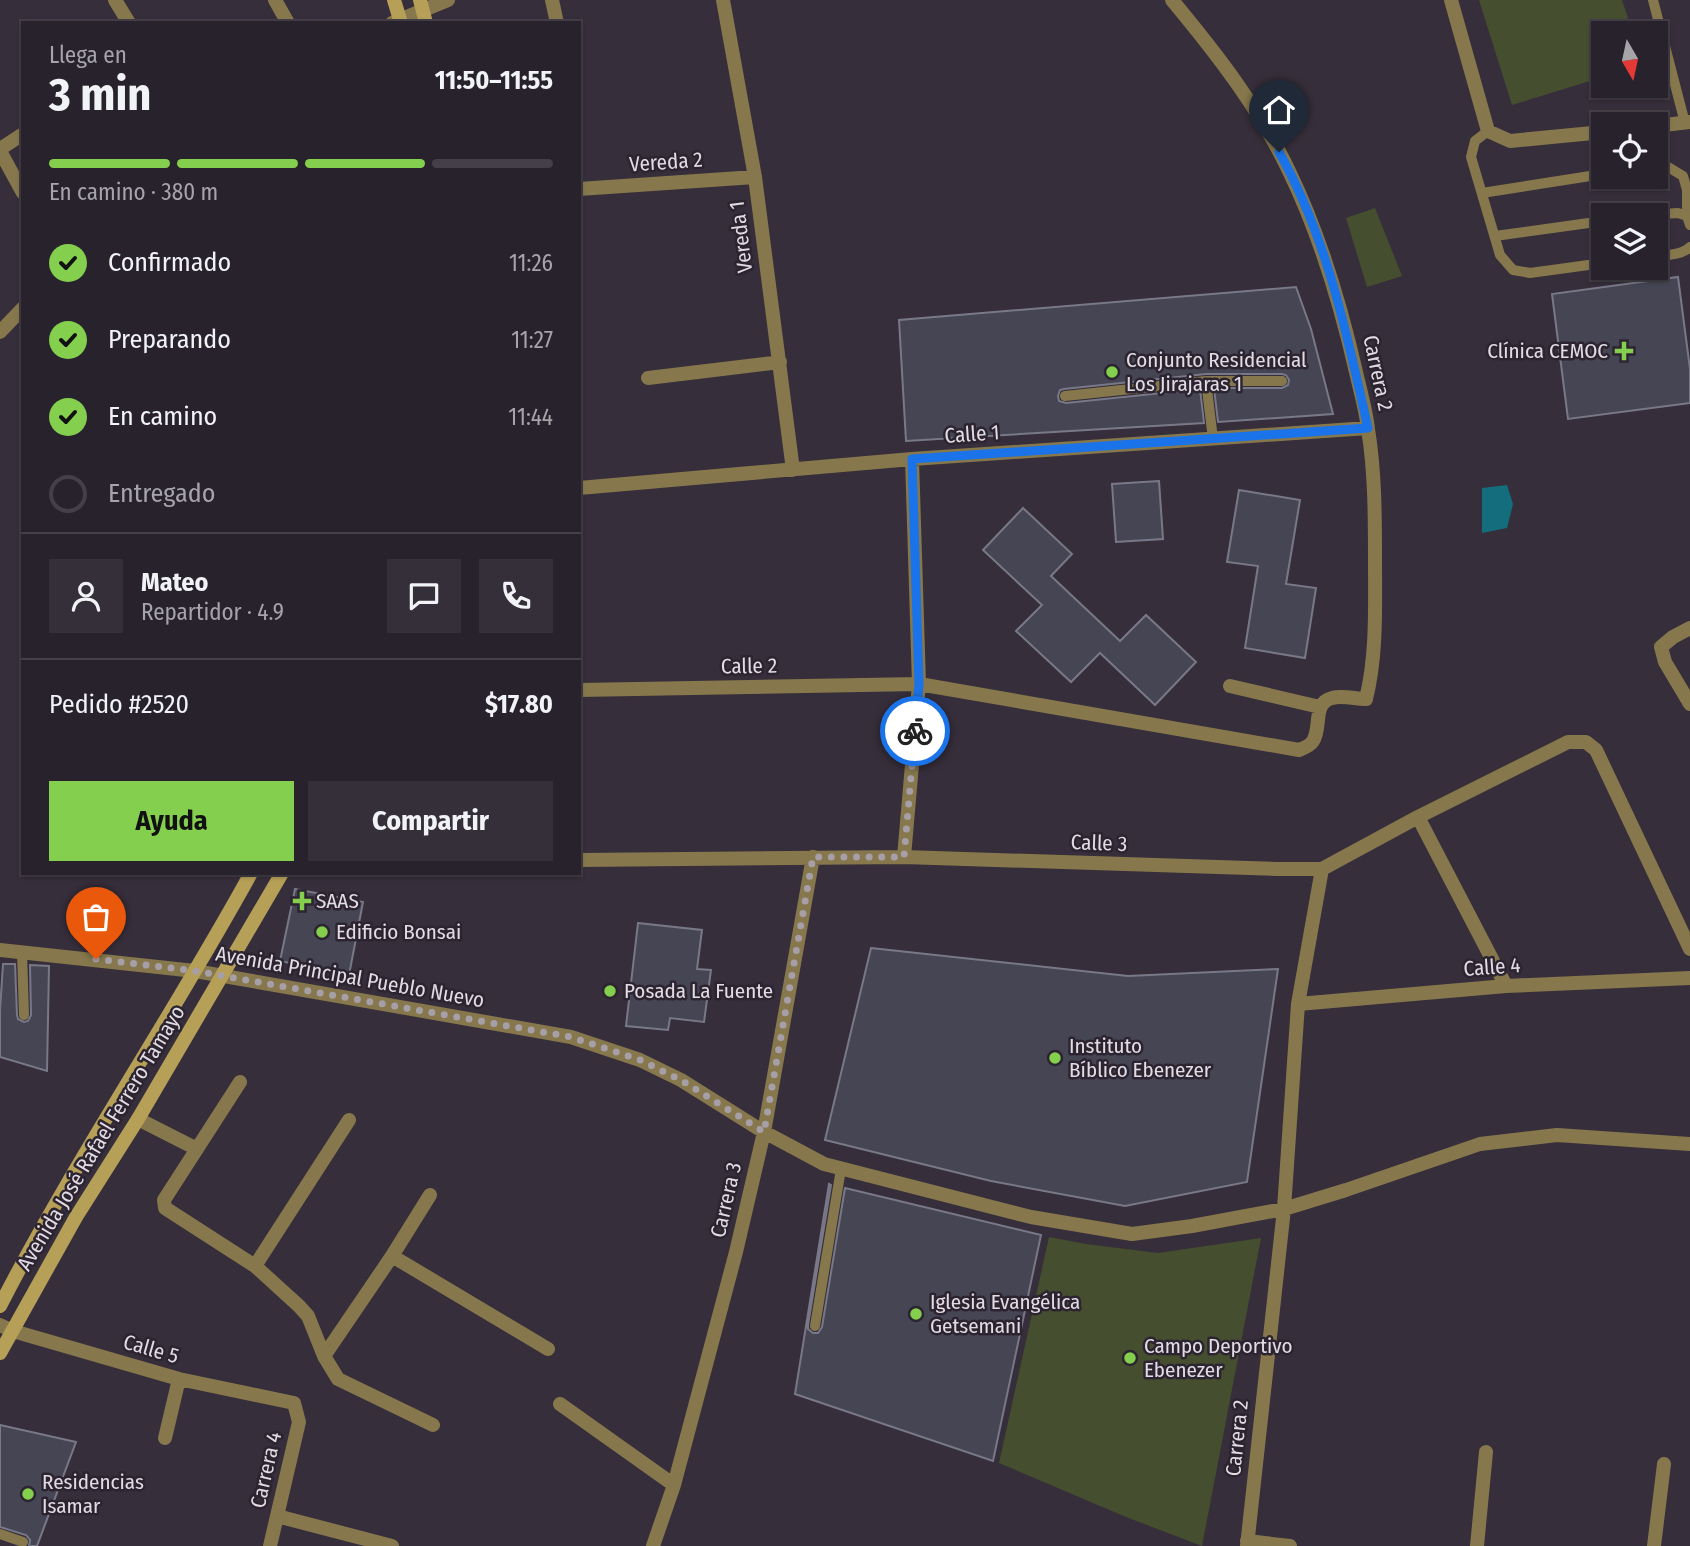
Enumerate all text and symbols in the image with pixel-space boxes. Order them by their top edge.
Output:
north arrow [1591,21,1668,98]
map controls [1591,21,1668,280]
text: Llega en [49,41,127,69]
text: 11:50–11:55 [435,65,553,96]
text: 3 min [49,67,151,122]
pin [1249,80,1309,152]
icon: home [1260,91,1298,129]
button: locate [1591,112,1668,189]
street label: Vereda 2 [628,146,704,178]
text: En camino · 380 m [49,178,218,206]
street label: Vereda 1 [724,200,758,274]
button: layers [1591,203,1668,280]
icon: check [49,244,87,282]
text: Confirmado [108,247,231,278]
text: 11:26 [509,249,553,277]
icon: check [49,321,87,359]
text: Preparando [108,324,231,355]
text: 11:27 [511,326,553,354]
street label: Carrera 2 [1357,333,1399,413]
place label: Clínica CEMOC [1487,338,1608,364]
marker: Clínica CEMOC [1614,341,1634,361]
place label: Conjunto Residencial Los Jirajaras 1 [1126,347,1307,397]
marker: Conjunto Residencial Los Jirajaras 1 [1104,364,1120,380]
icon: check [49,398,87,436]
text: En camino [108,401,217,432]
text: 11:44 [508,403,553,431]
street label: Calle 1 [944,419,1000,449]
text: Entregado [108,478,215,509]
button: person [49,559,123,633]
button: chat [387,559,461,633]
button: phone [479,559,553,633]
text: Mateo [141,567,208,598]
text: Repartidor · 4.9 [141,598,284,626]
street label: Calle 2 [721,653,777,679]
text: Pedido #2520 [49,689,189,720]
text: $17.80 [485,689,553,720]
courier [880,696,950,766]
icon: bike [896,712,934,750]
button: Ayuda [49,781,294,861]
button: Compartir [308,781,553,861]
street label: Calle 3 [1070,829,1128,857]
pin [66,887,126,959]
place label: SAAS [316,888,359,914]
marker: SAAS [294,893,310,909]
icon: bag [77,898,115,936]
place label: Edificio Bonsai [336,919,461,945]
marker: Edificio Bonsai [314,924,330,940]
street label: Avenida Principal Pueblo Nuevo [214,941,486,1013]
street label: Calle 4 [1463,952,1521,982]
place label: Posada La Fuente [624,978,773,1004]
marker: Posada La Fuente [602,983,618,999]
street label: Avenida José Rafael Ferrero Tamayo [11,1001,191,1275]
place label: Instituto Bíblico Ebenezer [1069,1033,1212,1083]
marker: Instituto Bíblico Ebenezer [1047,1050,1063,1066]
street label: Carrera 3 [705,1160,747,1240]
place label: Iglesia Evangélica Getsemani [930,1289,1080,1339]
marker: Iglesia Evangélica Getsemani [908,1306,924,1322]
street label: Calle 5 [120,1329,182,1369]
place label: Campo Deportivo Ebenezer [1144,1333,1293,1383]
marker: Campo Deportivo Ebenezer [1122,1350,1138,1366]
street label: Carrera 2 [1220,1399,1254,1477]
street label: Carrera 4 [245,1429,287,1511]
place label: Residencias Isamar [42,1469,144,1519]
marker: Residencias Isamar [20,1486,36,1502]

